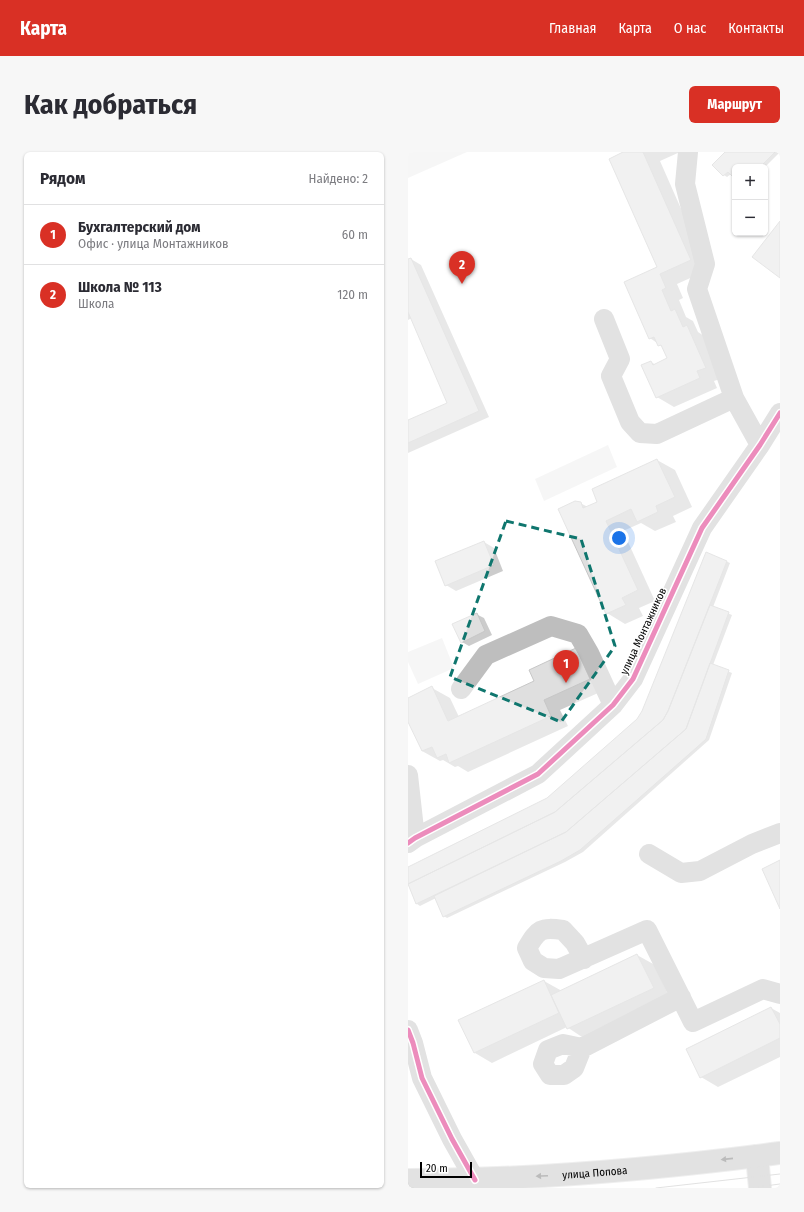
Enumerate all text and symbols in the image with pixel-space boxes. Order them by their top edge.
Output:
text: Карта [20,17,67,40]
text: Главная [549,20,596,37]
text: Карта [618,20,652,37]
text: О нас [674,20,706,37]
text: Контакты [728,20,784,37]
button: Маршрут [689,86,780,123]
text: Как добраться [24,88,197,121]
map controls [732,164,768,236]
button: + [732,164,768,200]
text: Рядом [40,168,85,189]
text: Найдено: 2 [309,171,368,186]
button: − [732,200,768,236]
text: Бухгалтерский дом [78,218,201,236]
text: 1 [50,227,56,242]
text: 60 m [342,227,368,242]
text: Офис · улица Монтажников [78,236,229,251]
pin: 2 [449,251,475,284]
text: Школа № 113 [78,278,162,296]
text: 2 [50,287,56,302]
text: 120 m [337,287,368,302]
text: Школа [78,296,114,311]
your location [609,528,629,548]
street label: улица Монтажников [618,586,669,677]
pin: 1 [553,650,579,683]
one-way arrow [721,1156,733,1163]
scale bar [420,1160,472,1179]
text: 20 m [426,1162,448,1175]
street label: улица Попова [562,1164,628,1182]
one-way arrow [535,1173,548,1179]

